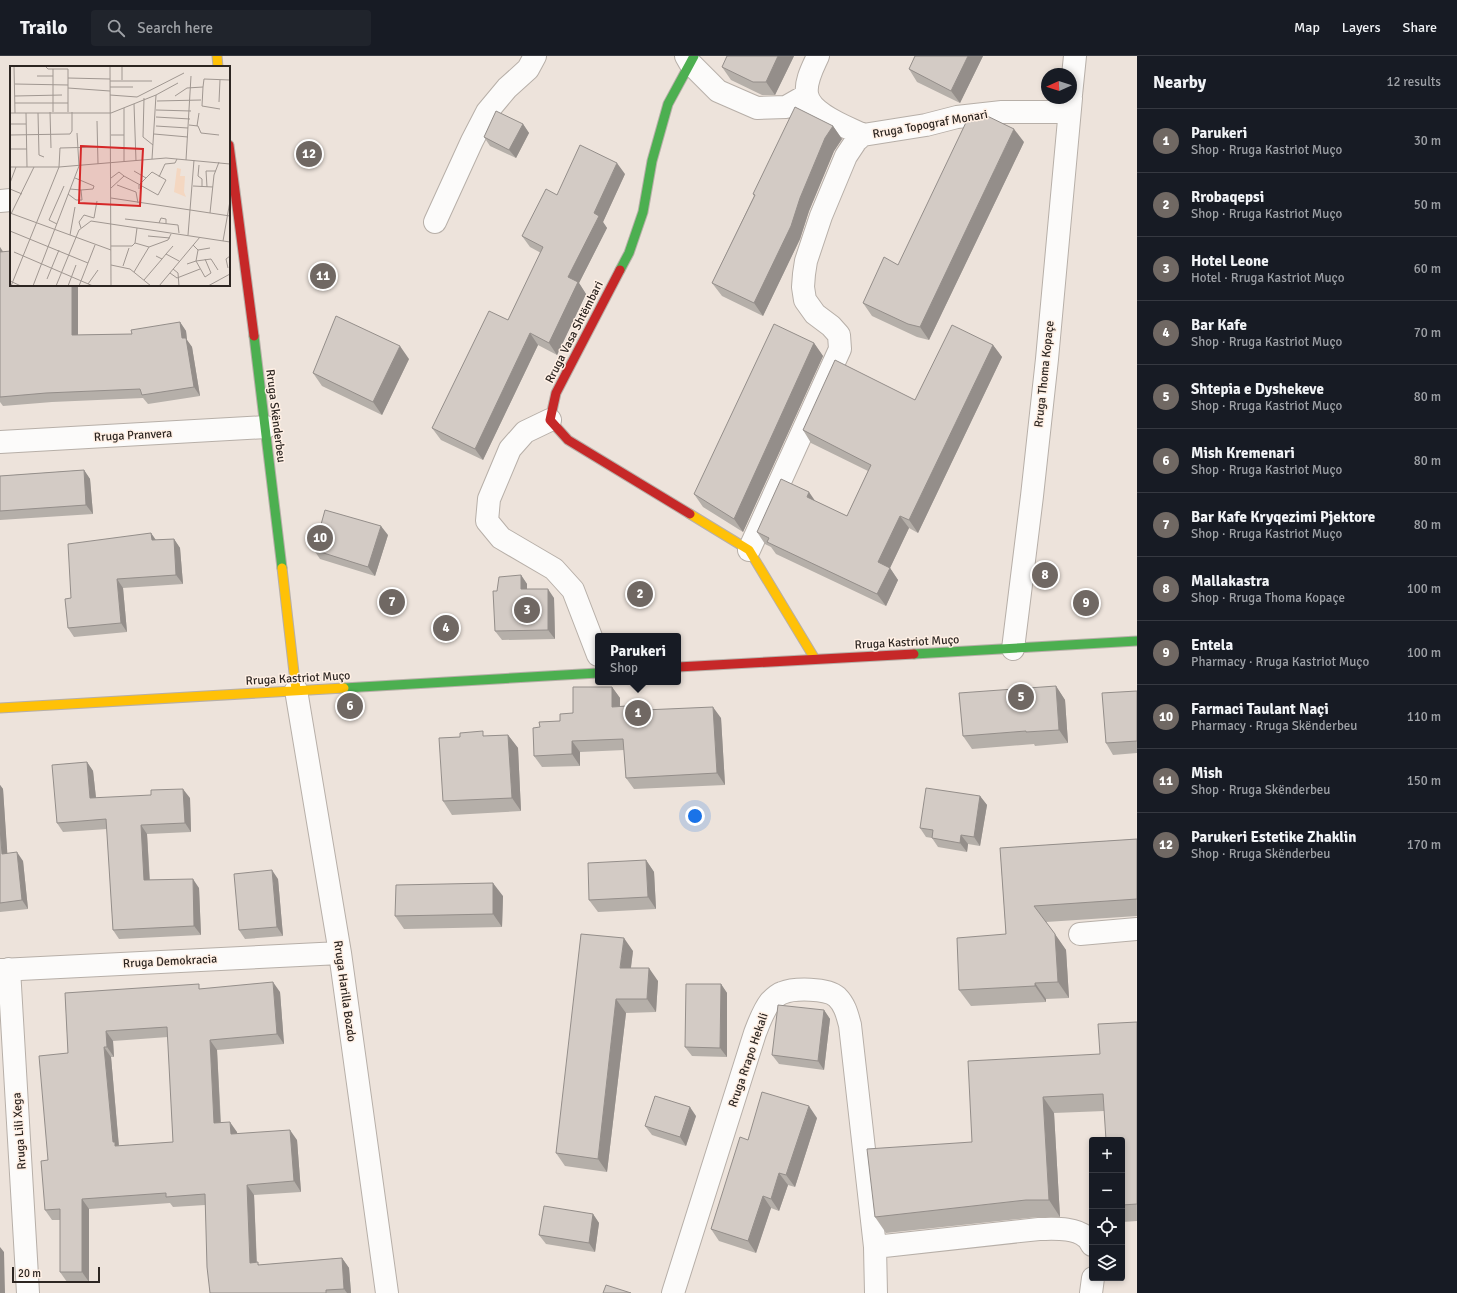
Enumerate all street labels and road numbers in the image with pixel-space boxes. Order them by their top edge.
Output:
street label: Rruga Topograf Monari [871,107,989,142]
street label: Rruga Vasa Shtëmbari [542,279,607,386]
street label: Rruga Thoma Kopaçe [1031,320,1058,428]
street label: Rruga Skënderbeu [262,369,289,464]
street label: Rruga Pranvera [93,426,173,445]
street label: Rruga Kastriot Muço [854,632,960,653]
street label: Rruga Kastriot Muço [245,668,351,689]
street label: Rruga Harilla Bozdo [330,939,359,1043]
street label: Rruga Demokracia [123,952,218,971]
street label: Rruga Rrapo Hekali [725,1011,772,1109]
street label: Rruga Lili Xega [9,1092,30,1170]

